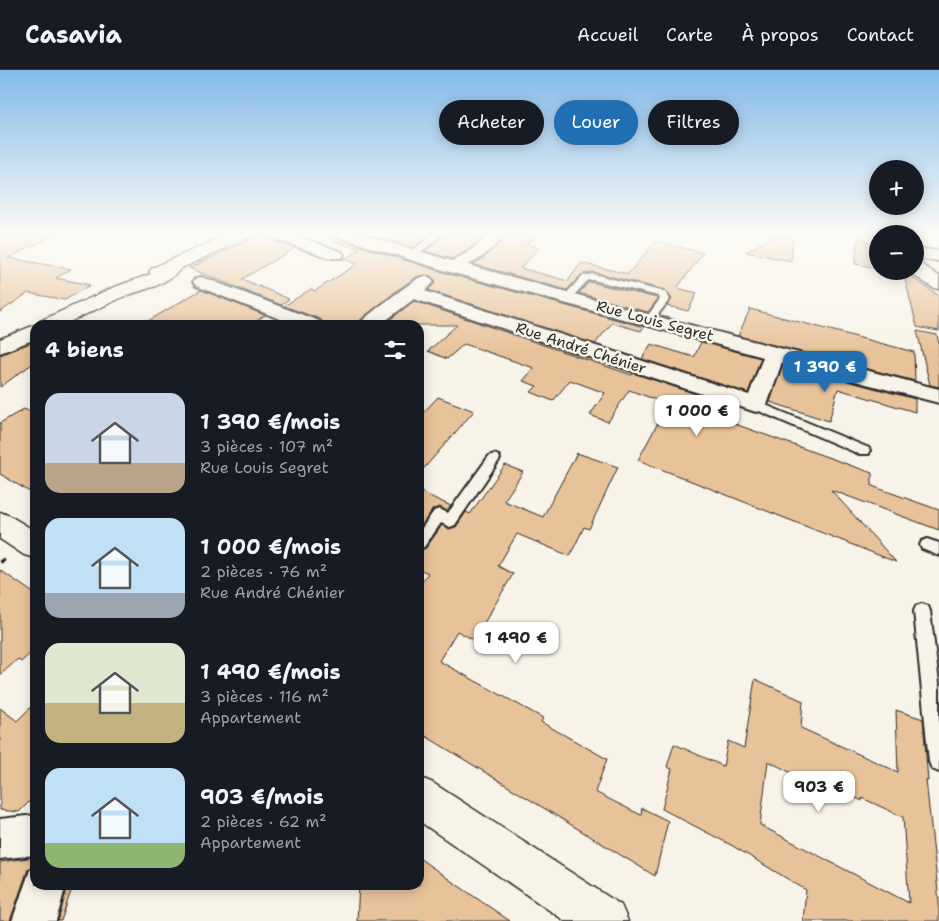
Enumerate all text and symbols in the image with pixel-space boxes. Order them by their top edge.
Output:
text: Casavia [25,19,122,51]
text: Accueil [577,23,638,47]
text: Carte [666,23,713,47]
text: À propos [741,23,819,47]
text: Contact [847,23,914,47]
chip: Acheter [439,100,544,145]
chip: Louer [554,100,638,145]
chip: Filtres [648,100,739,145]
map controls [869,160,924,280]
button: + [869,160,924,215]
button: − [869,225,924,280]
street label: Rue Louis Segret [594,296,716,346]
street label: Rue André Chénier [513,317,649,379]
text: 4 biens [45,336,124,364]
icon: filters [381,336,409,364]
pin: 1 390 € [779,350,871,393]
text: 1 390 € [794,356,856,377]
pin: 1 000 € [651,394,743,437]
text: 1 000 € [665,400,729,421]
text: 1 390 €/mois [200,408,340,436]
icon: home [85,413,145,473]
text: 3 pièces · 107 m² [200,436,333,457]
text: Rue Louis Segret [200,457,329,478]
text: 1 000 €/mois [200,533,341,561]
icon: home [85,538,145,598]
text: 2 pièces · 76 m² [200,561,327,582]
text: Rue André Chénier [200,582,345,603]
pin: 1 490 € [470,622,562,664]
text: 1 490 € [485,627,547,648]
text: 1 490 €/mois [200,658,340,686]
icon: home [85,663,145,723]
text: 3 pièces · 116 m² [200,686,329,707]
text: Appartement [200,707,301,728]
pin: 903 € [784,770,854,813]
text: 903 € [794,776,844,797]
text: 903 €/mois [200,783,324,811]
icon: home [85,788,145,848]
text: 2 pièces · 62 m² [200,811,327,832]
text: Appartement [200,832,301,853]

